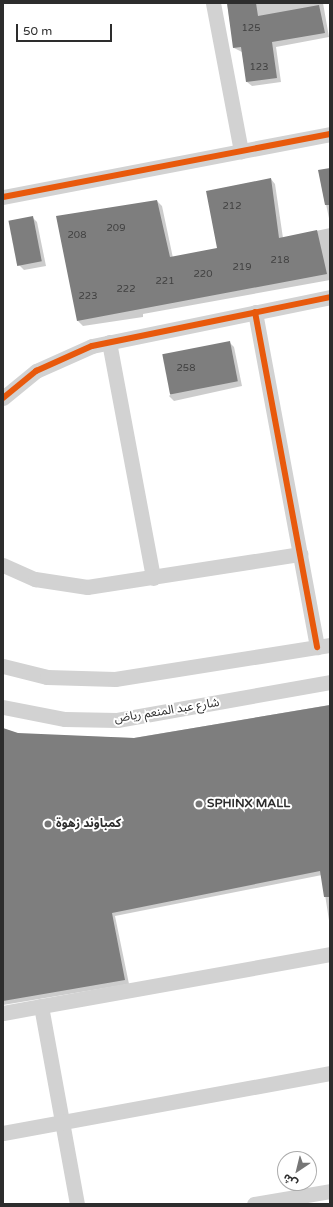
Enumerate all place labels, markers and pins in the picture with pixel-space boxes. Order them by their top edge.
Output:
place label: SPHINX MALL [207,797,290,811]
marker: SPHINX MALL [194,799,204,809]
place label: كمباوند زهوة [56,817,121,831]
marker: كمباوند زهوة [43,819,53,829]

